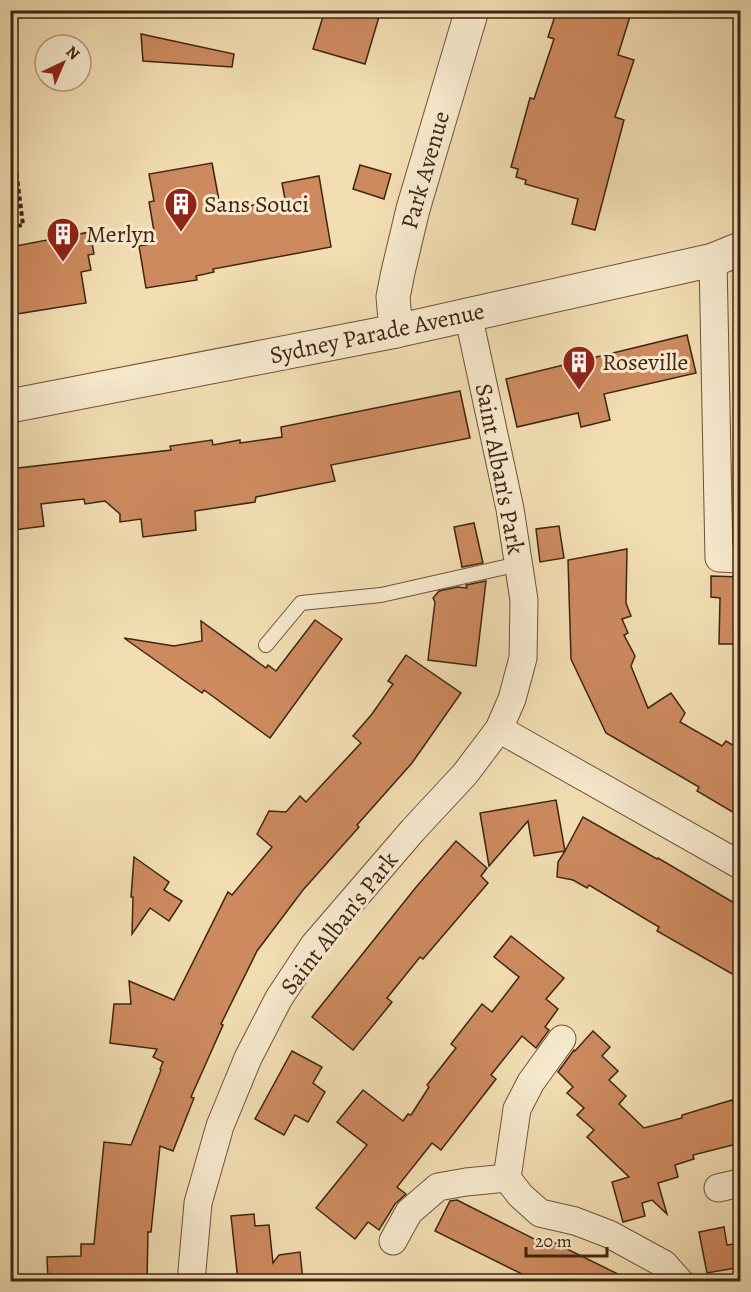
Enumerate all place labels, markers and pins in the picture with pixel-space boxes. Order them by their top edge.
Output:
building icon: Sans Souci [163,186,199,233]
place label: Sans Souci [204,188,309,220]
building icon: Merlyn [45,216,81,263]
place label: Merlyn [86,218,156,250]
building icon: Roseville [561,344,597,391]
place label: Roseville [602,346,688,378]

